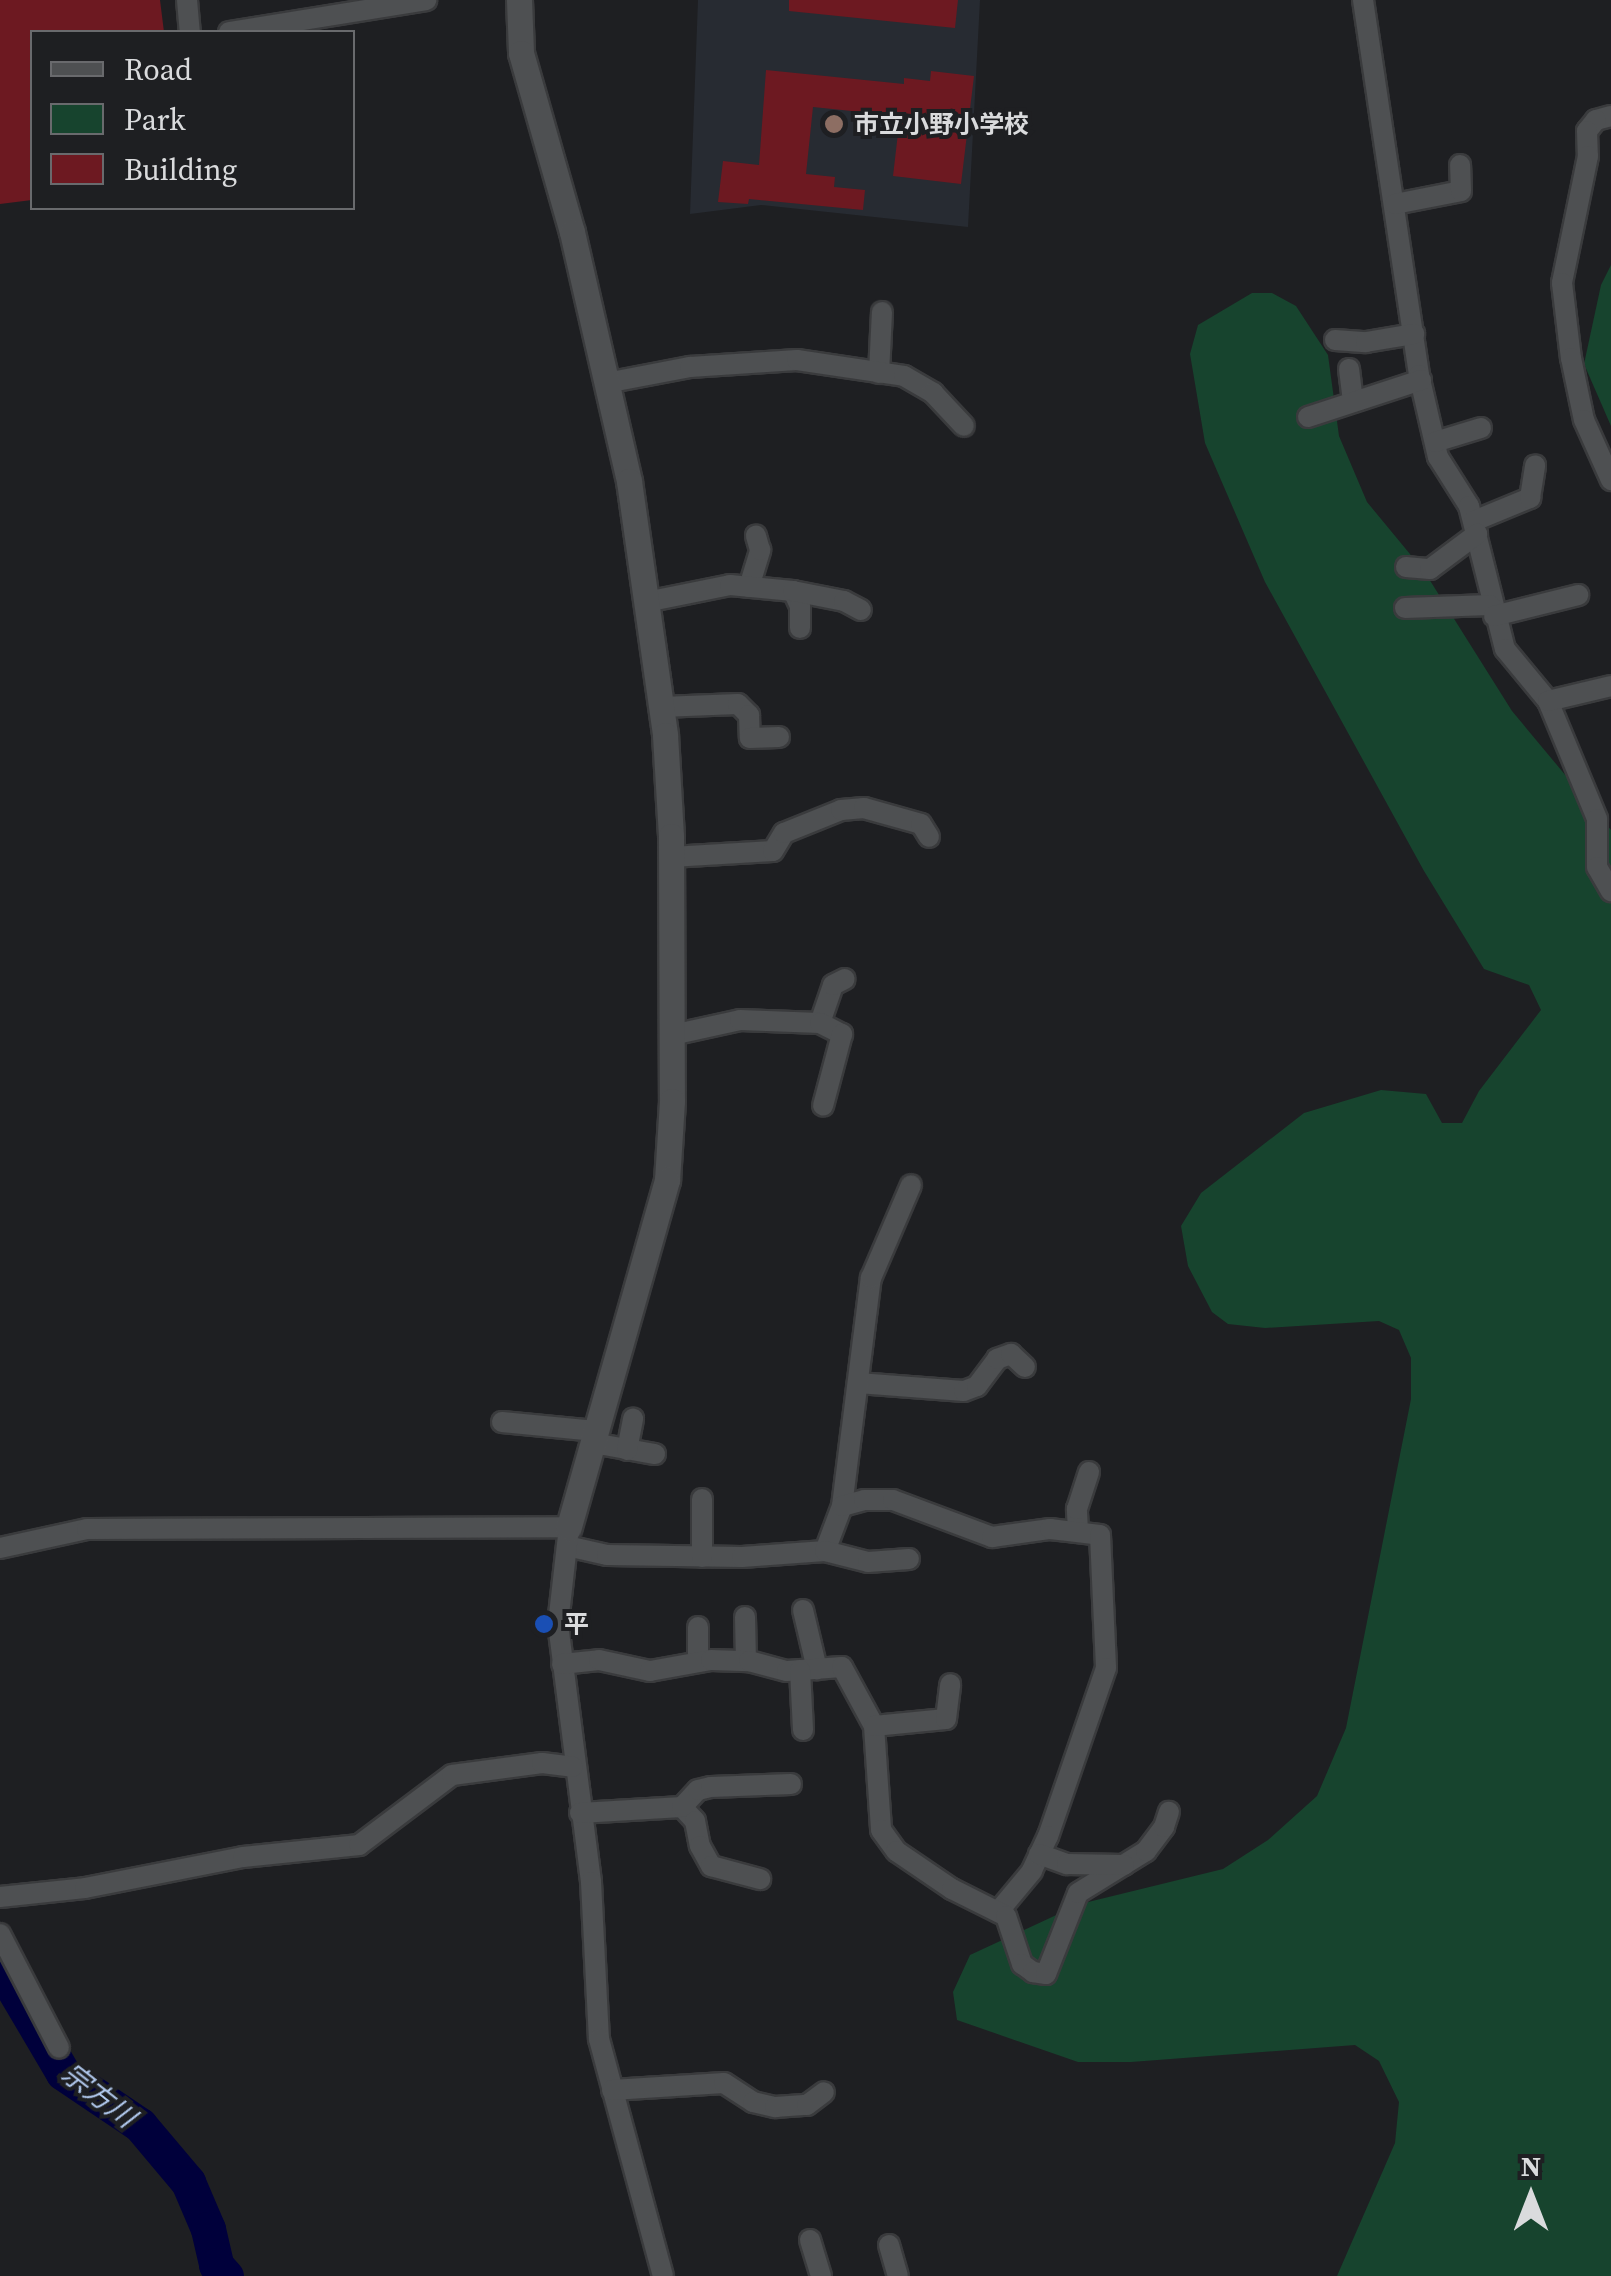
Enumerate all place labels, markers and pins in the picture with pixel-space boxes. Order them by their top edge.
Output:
place label: 市立小野小学校 [854,109,1029,139]
marker: 市立小野小学校 [823,113,845,135]
place label: 平 [564,1609,589,1639]
marker: 平 [533,1613,555,1635]

